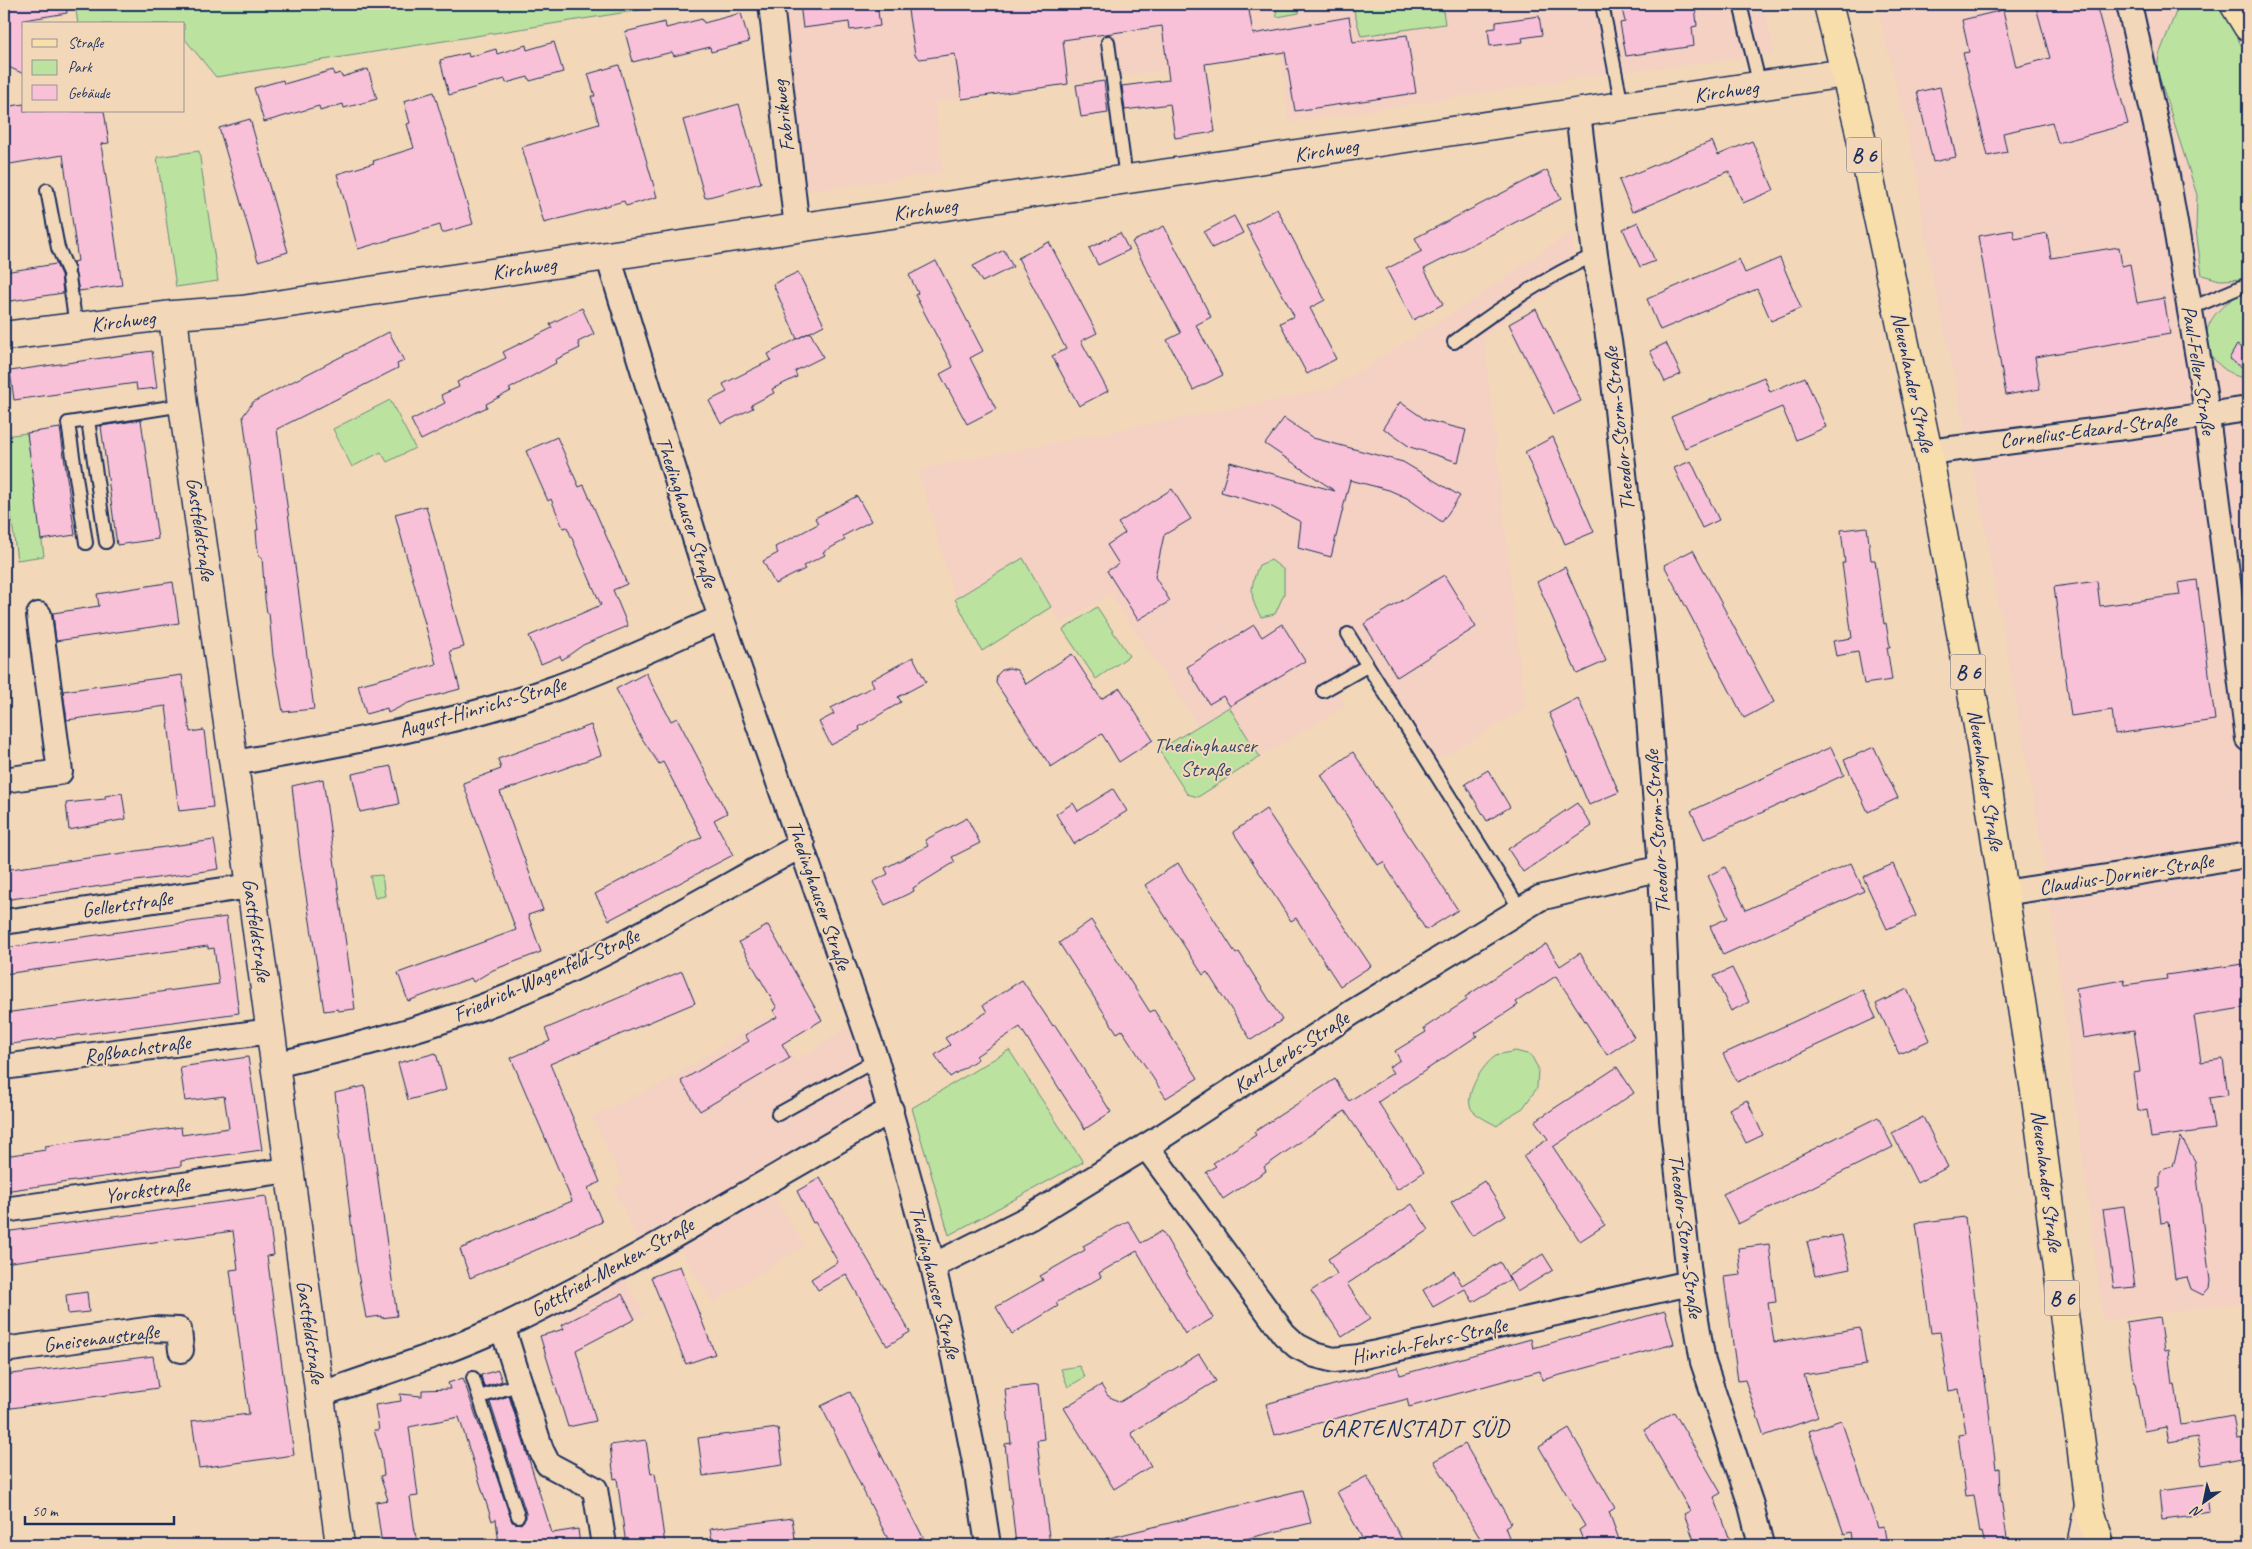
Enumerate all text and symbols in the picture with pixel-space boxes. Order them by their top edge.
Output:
legend [22,22,185,112]
text: Straße [68,34,104,53]
text: Park [68,58,93,77]
street label: Kirchweg [1692,73,1761,108]
street label: Fabrikweg [766,77,800,153]
text: Gebäude [68,84,111,103]
street label: Kirchweg [1292,132,1361,168]
road number: B 6 [1846,138,1882,172]
street label: Kirchweg [891,191,960,226]
street label: Kirchweg [490,250,559,285]
street label: Kirchweg [90,304,158,338]
street label: Paul-Feller-Straße [2176,304,2222,439]
street label: Neuenlander Straße [1886,310,1941,456]
street label: Theodor-Storm-Straße [1597,344,1641,512]
street label: Cornelius-Edzard-Straße [1998,406,2180,454]
street label: Thedinghauser Straße [650,433,724,593]
street label: Gastfeldstraße [181,476,221,584]
road number: B 6 [1950,654,1986,690]
street label: August-Hinrichs-Straße [396,670,570,743]
street label: Neuenlander Straße [1962,708,2010,854]
park label: Thedinghauser Straße [1153,732,1259,782]
street label: Theodor-Storm-Straße [1638,747,1676,915]
street label: Thedinghauser Straße [781,817,858,975]
street label: Claudius-Dornier-Straße [2037,847,2217,901]
street label: Gastfeldstraße [237,877,277,985]
street label: Gellertstraße [80,884,176,923]
street label: Friedrich-Wagenfeld-Straße [449,921,645,1028]
street label: Karl-Lerbs-Straße [1228,1004,1356,1099]
street label: Roßbachstraße [82,1028,194,1069]
street label: Neuenlander Straße [2025,1109,2069,1255]
street label: Theodor-Storm-Straße [1663,1153,1709,1321]
street label: Yorckstraße [103,1171,193,1209]
street label: Thedinghauser Straße [903,1203,967,1363]
street label: Gottfried-Menken-Straße [526,1210,700,1323]
street label: Gastfeldstraße [291,1279,331,1387]
road number: B 6 [2044,1280,2080,1316]
street label: Hinrich-Fehrs-Straße [1349,1311,1511,1370]
street label: Gneisenaustraße [42,1318,162,1358]
district label: GARTENSTADT SÜD [1320,1413,1511,1443]
north arrow [2180,1476,2230,1526]
scale bar [25,1494,174,1526]
text: 50 m [32,1502,59,1521]
text: N [2187,1502,2205,1522]

